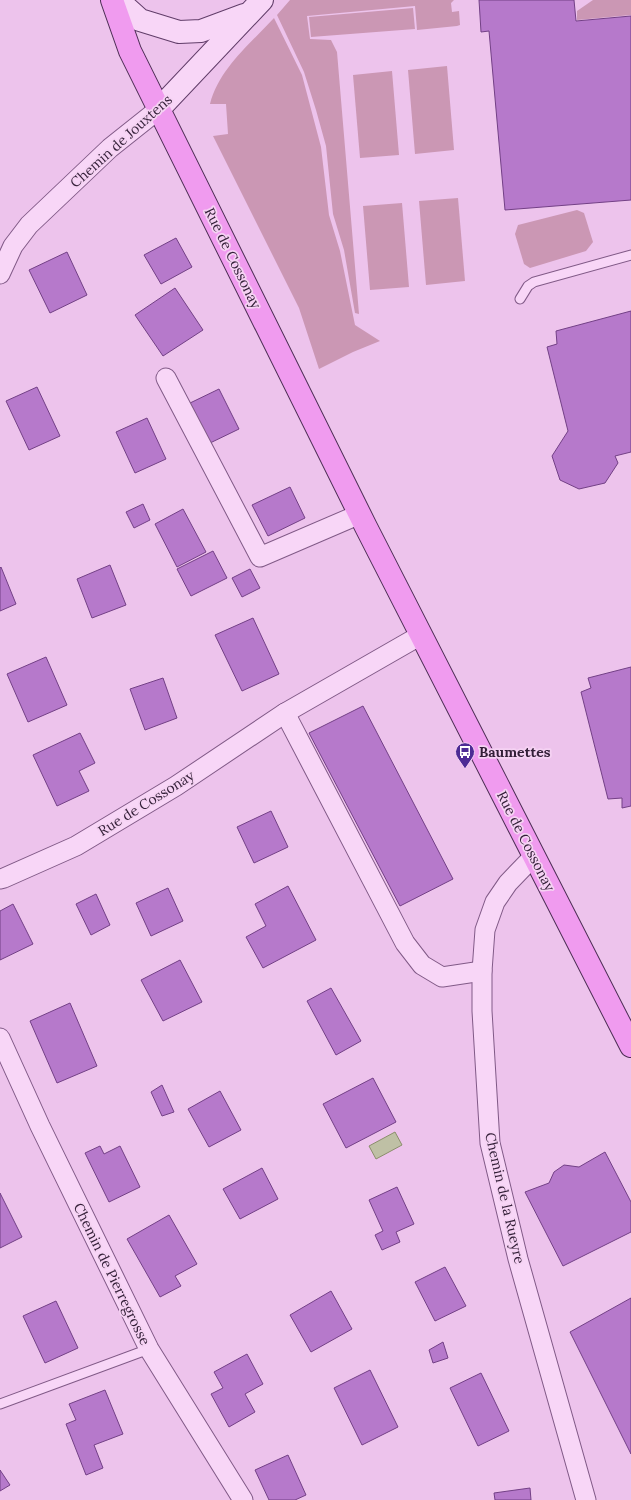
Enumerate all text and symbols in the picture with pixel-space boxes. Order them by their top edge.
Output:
street label: Chemin de Jouxtens [66,90,176,192]
street label: Rue de Cossonay [201,205,266,312]
bus stop icon: Baumettes [454,741,476,769]
place label: Baumettes [479,743,551,761]
street label: Rue de Cossonay [95,766,198,840]
street label: Rue de Cossonay [493,788,559,895]
street label: Chemin de la Rueyre [481,1131,529,1266]
street label: Chemin de Pierregrosse [70,1200,154,1348]

